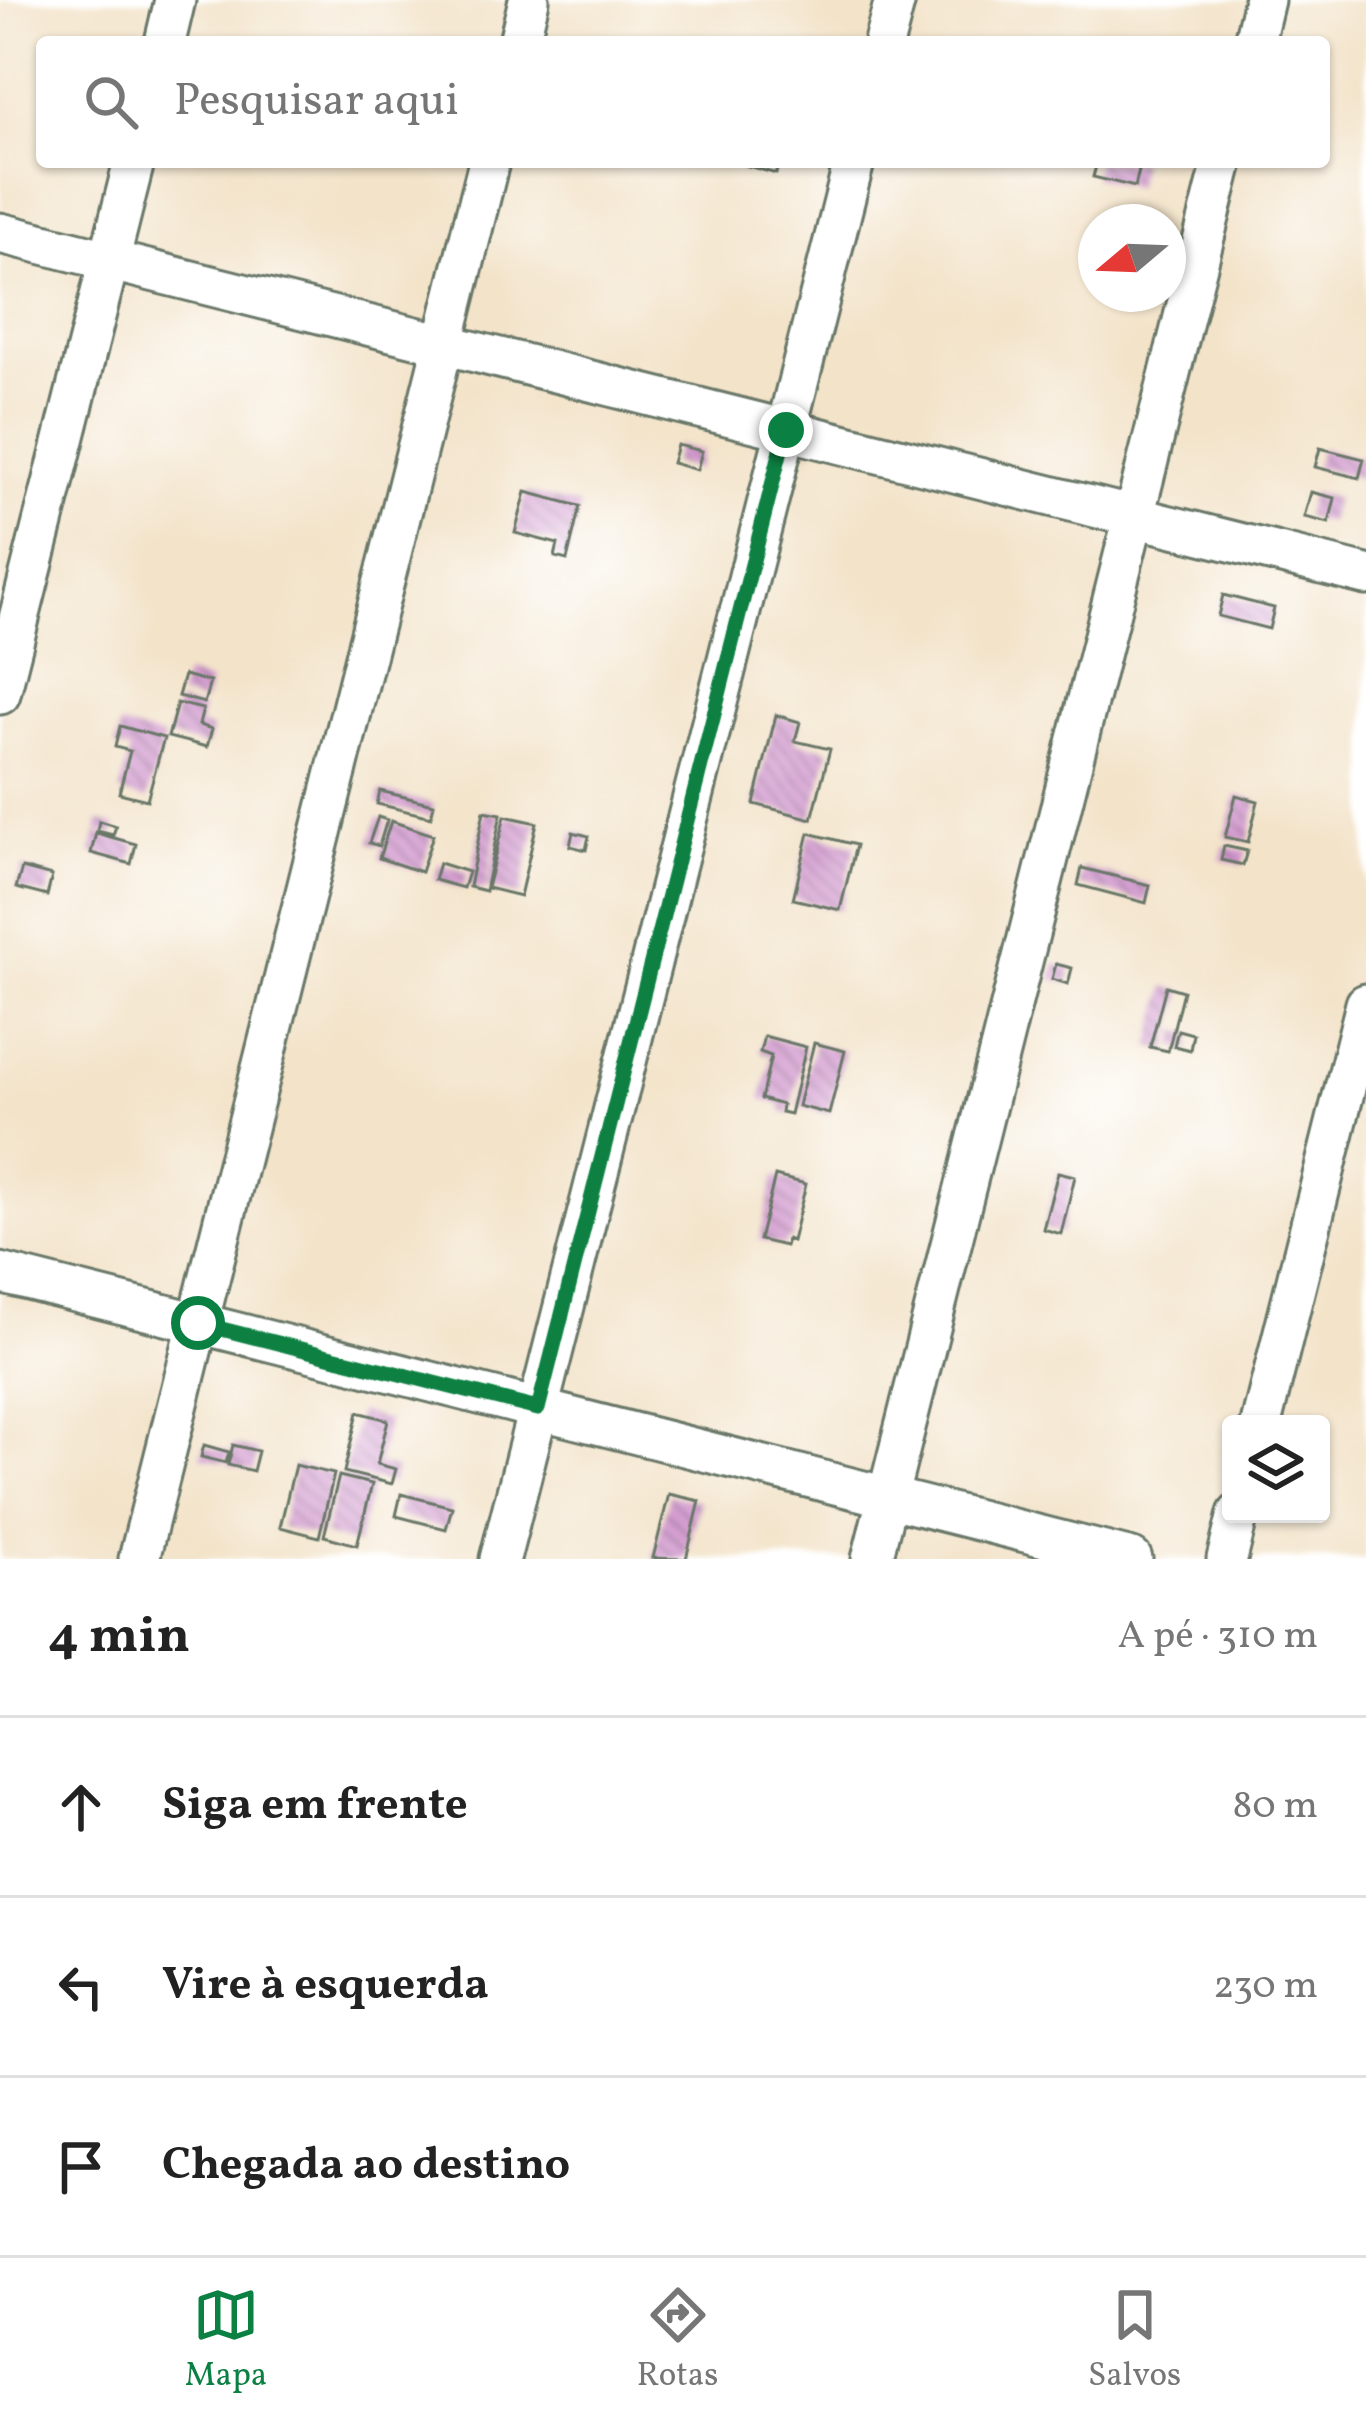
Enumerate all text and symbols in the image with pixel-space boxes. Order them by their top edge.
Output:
search box [36,36,1330,168]
icon: search [78,69,144,135]
text: Pesquisar aqui [174,71,459,134]
north arrow [1078,204,1186,312]
route end [759,403,813,457]
route start [171,1296,225,1350]
map controls [1222,1415,1330,1523]
button: layers [1222,1415,1330,1523]
text: 4 min [48,1602,190,1673]
text: A pé · 310 m [1118,1610,1318,1664]
icon: ahead [48,1774,114,1840]
text: Siga em frente [162,1775,468,1838]
text: 80 m [1232,1780,1318,1834]
icon: left [48,1954,114,2020]
text: Vire à esquerda [162,1955,489,2018]
text: 230 m [1213,1960,1318,2014]
icon: arrive [48,2134,114,2200]
text: Chegada ao destino [162,2135,570,2198]
tab: Mapa [185,2282,267,2400]
tab: Rotas [637,2282,718,2400]
tab: Salvos [1088,2282,1181,2400]

